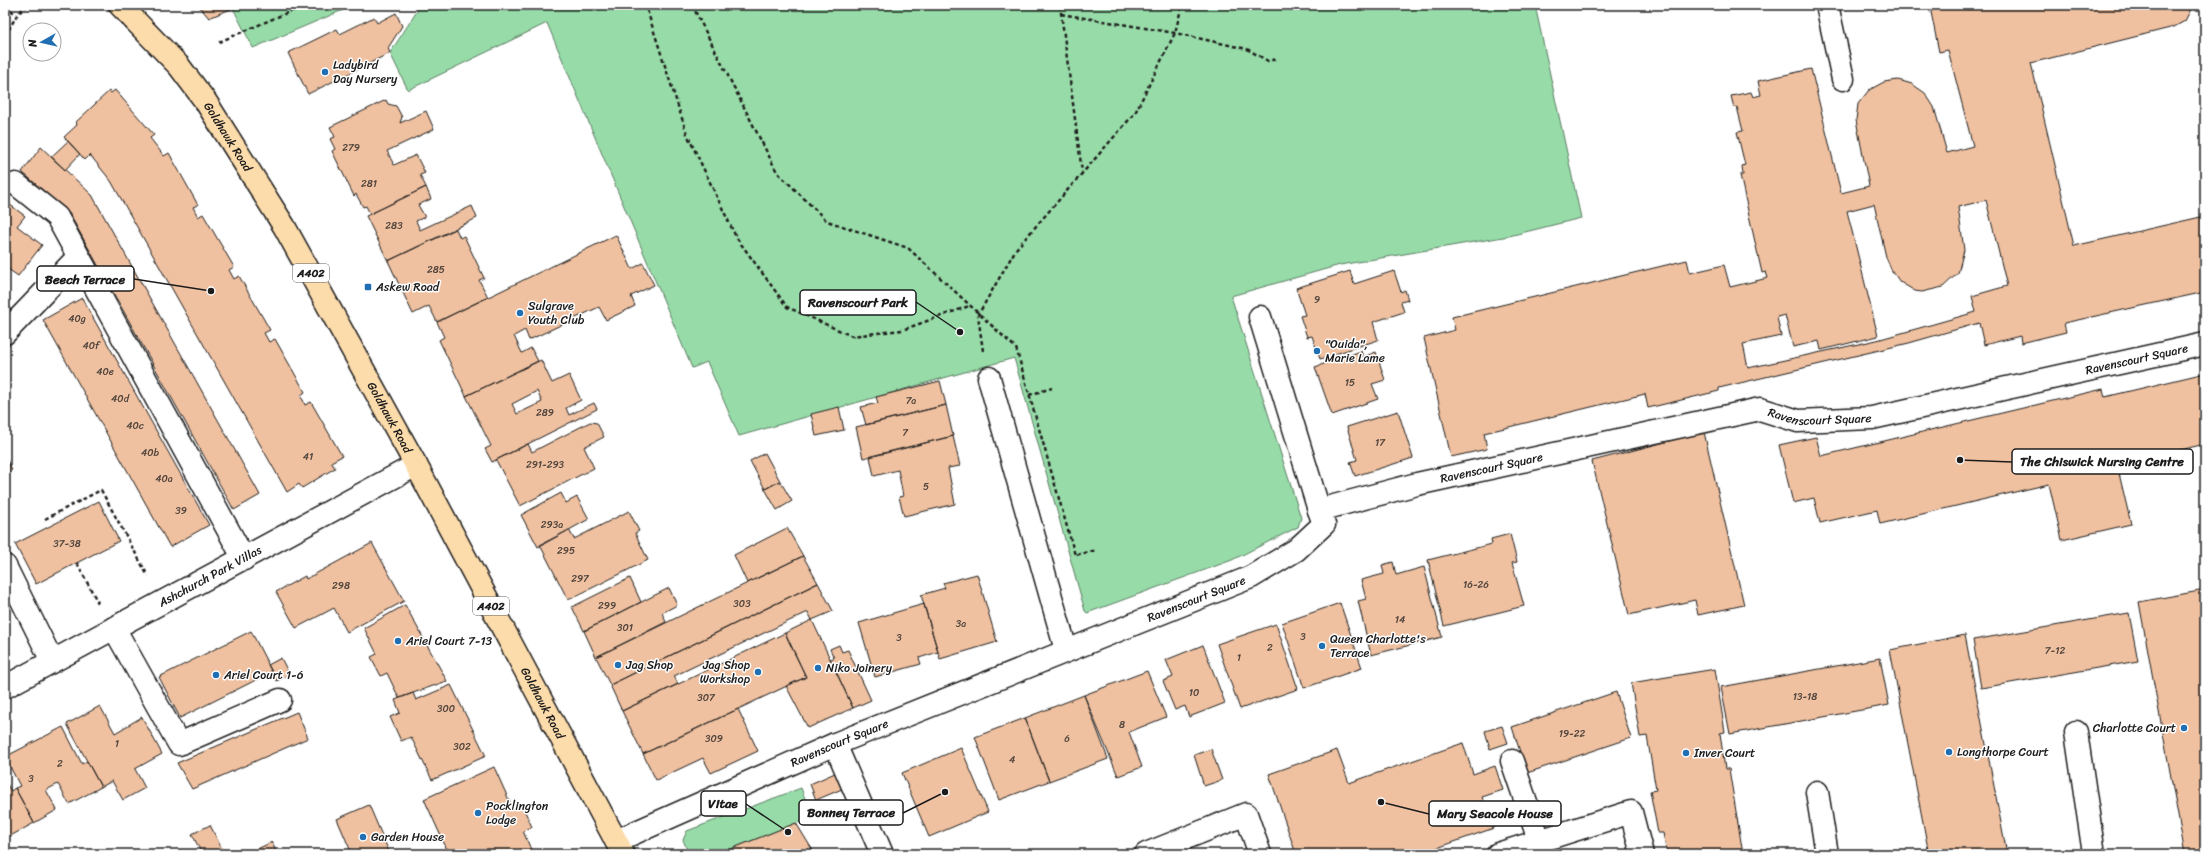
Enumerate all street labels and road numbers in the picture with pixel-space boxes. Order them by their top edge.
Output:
street label: Goldhawk Road [198,97,259,177]
road number: A402 [293,264,329,282]
street label: Ravenscourt Square [2083,337,2190,381]
street label: Goldhawk Road [361,377,419,458]
street label: Ravenscourt Square [1765,401,1872,432]
street label: Ravenscourt Square [1438,446,1545,490]
street label: Ashchurch Park Villas [153,539,266,614]
street label: Ravenscourt Square [1144,569,1249,629]
road number: A402 [473,597,509,615]
street label: Goldhawk Road [514,663,571,744]
street label: Ravenscourt Square [787,713,892,773]

